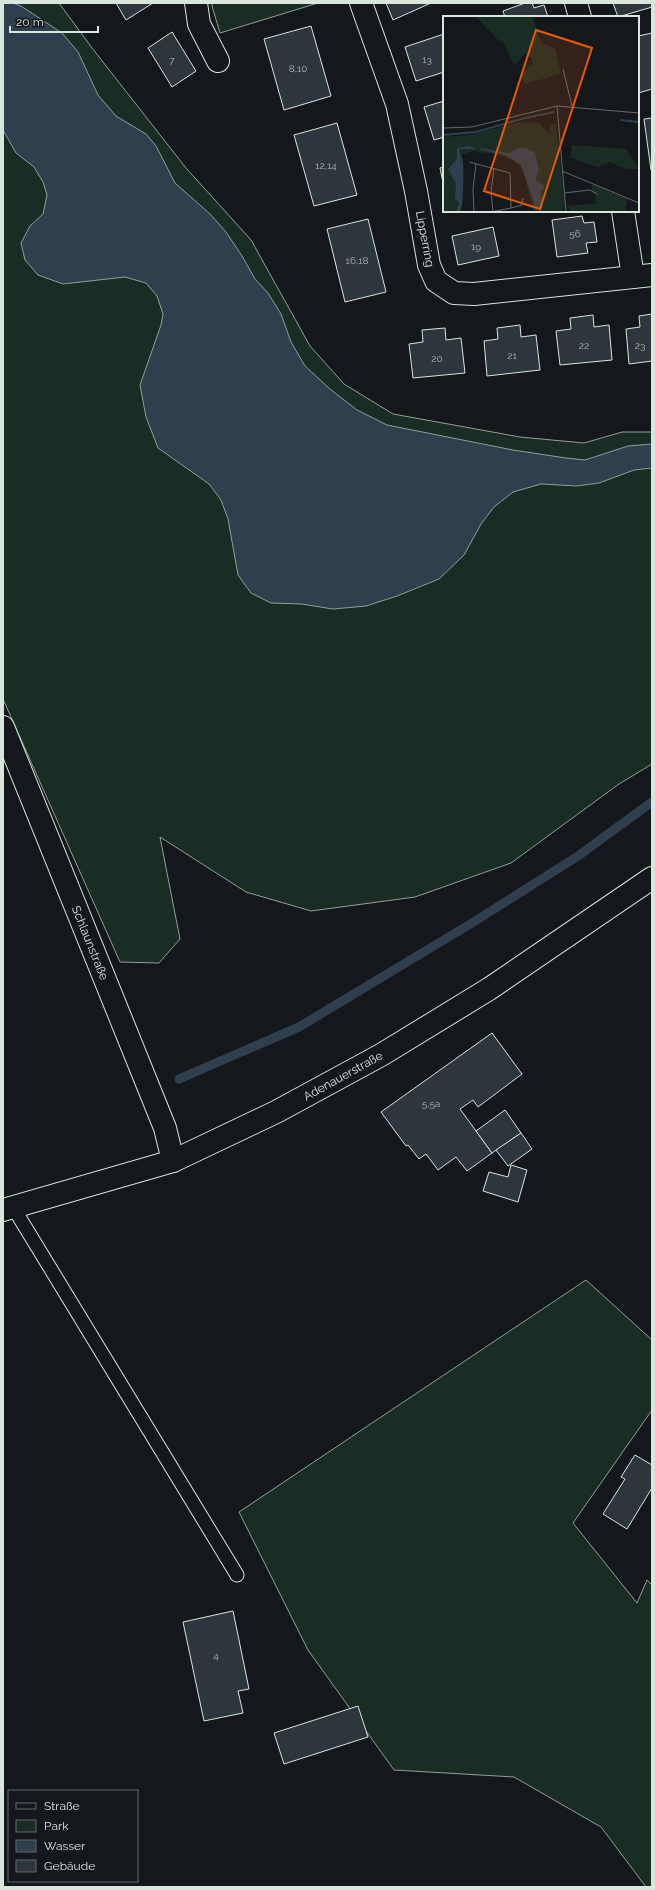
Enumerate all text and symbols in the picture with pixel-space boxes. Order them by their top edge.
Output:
scale bar [10,8,98,34]
text: 20 m [16,15,44,29]
inset map [443,16,639,212]
house number: 13 [422,54,432,65]
house number: 7 [169,55,175,66]
house number: 8,10 [289,63,307,74]
house number: 12,14 [315,160,337,171]
street label: Lipperring [413,210,437,268]
house number: 56 [569,228,581,239]
house number: 19 [471,241,481,252]
house number: 16,18 [346,255,368,266]
house number: 22 [579,340,589,351]
house number: 23 [635,340,645,351]
house number: 21 [507,350,517,361]
house number: 20 [431,353,443,364]
street label: Schlaunstraße [69,904,111,982]
street label: Adenauerstraße [301,1048,385,1104]
house number: 5,5a [422,1098,440,1109]
house number: 4 [213,1650,219,1661]
legend [8,1790,138,1882]
text: Straße [44,1799,80,1813]
text: Park [44,1819,69,1833]
text: Wasser [44,1839,86,1853]
text: Gebäude [44,1859,95,1873]

